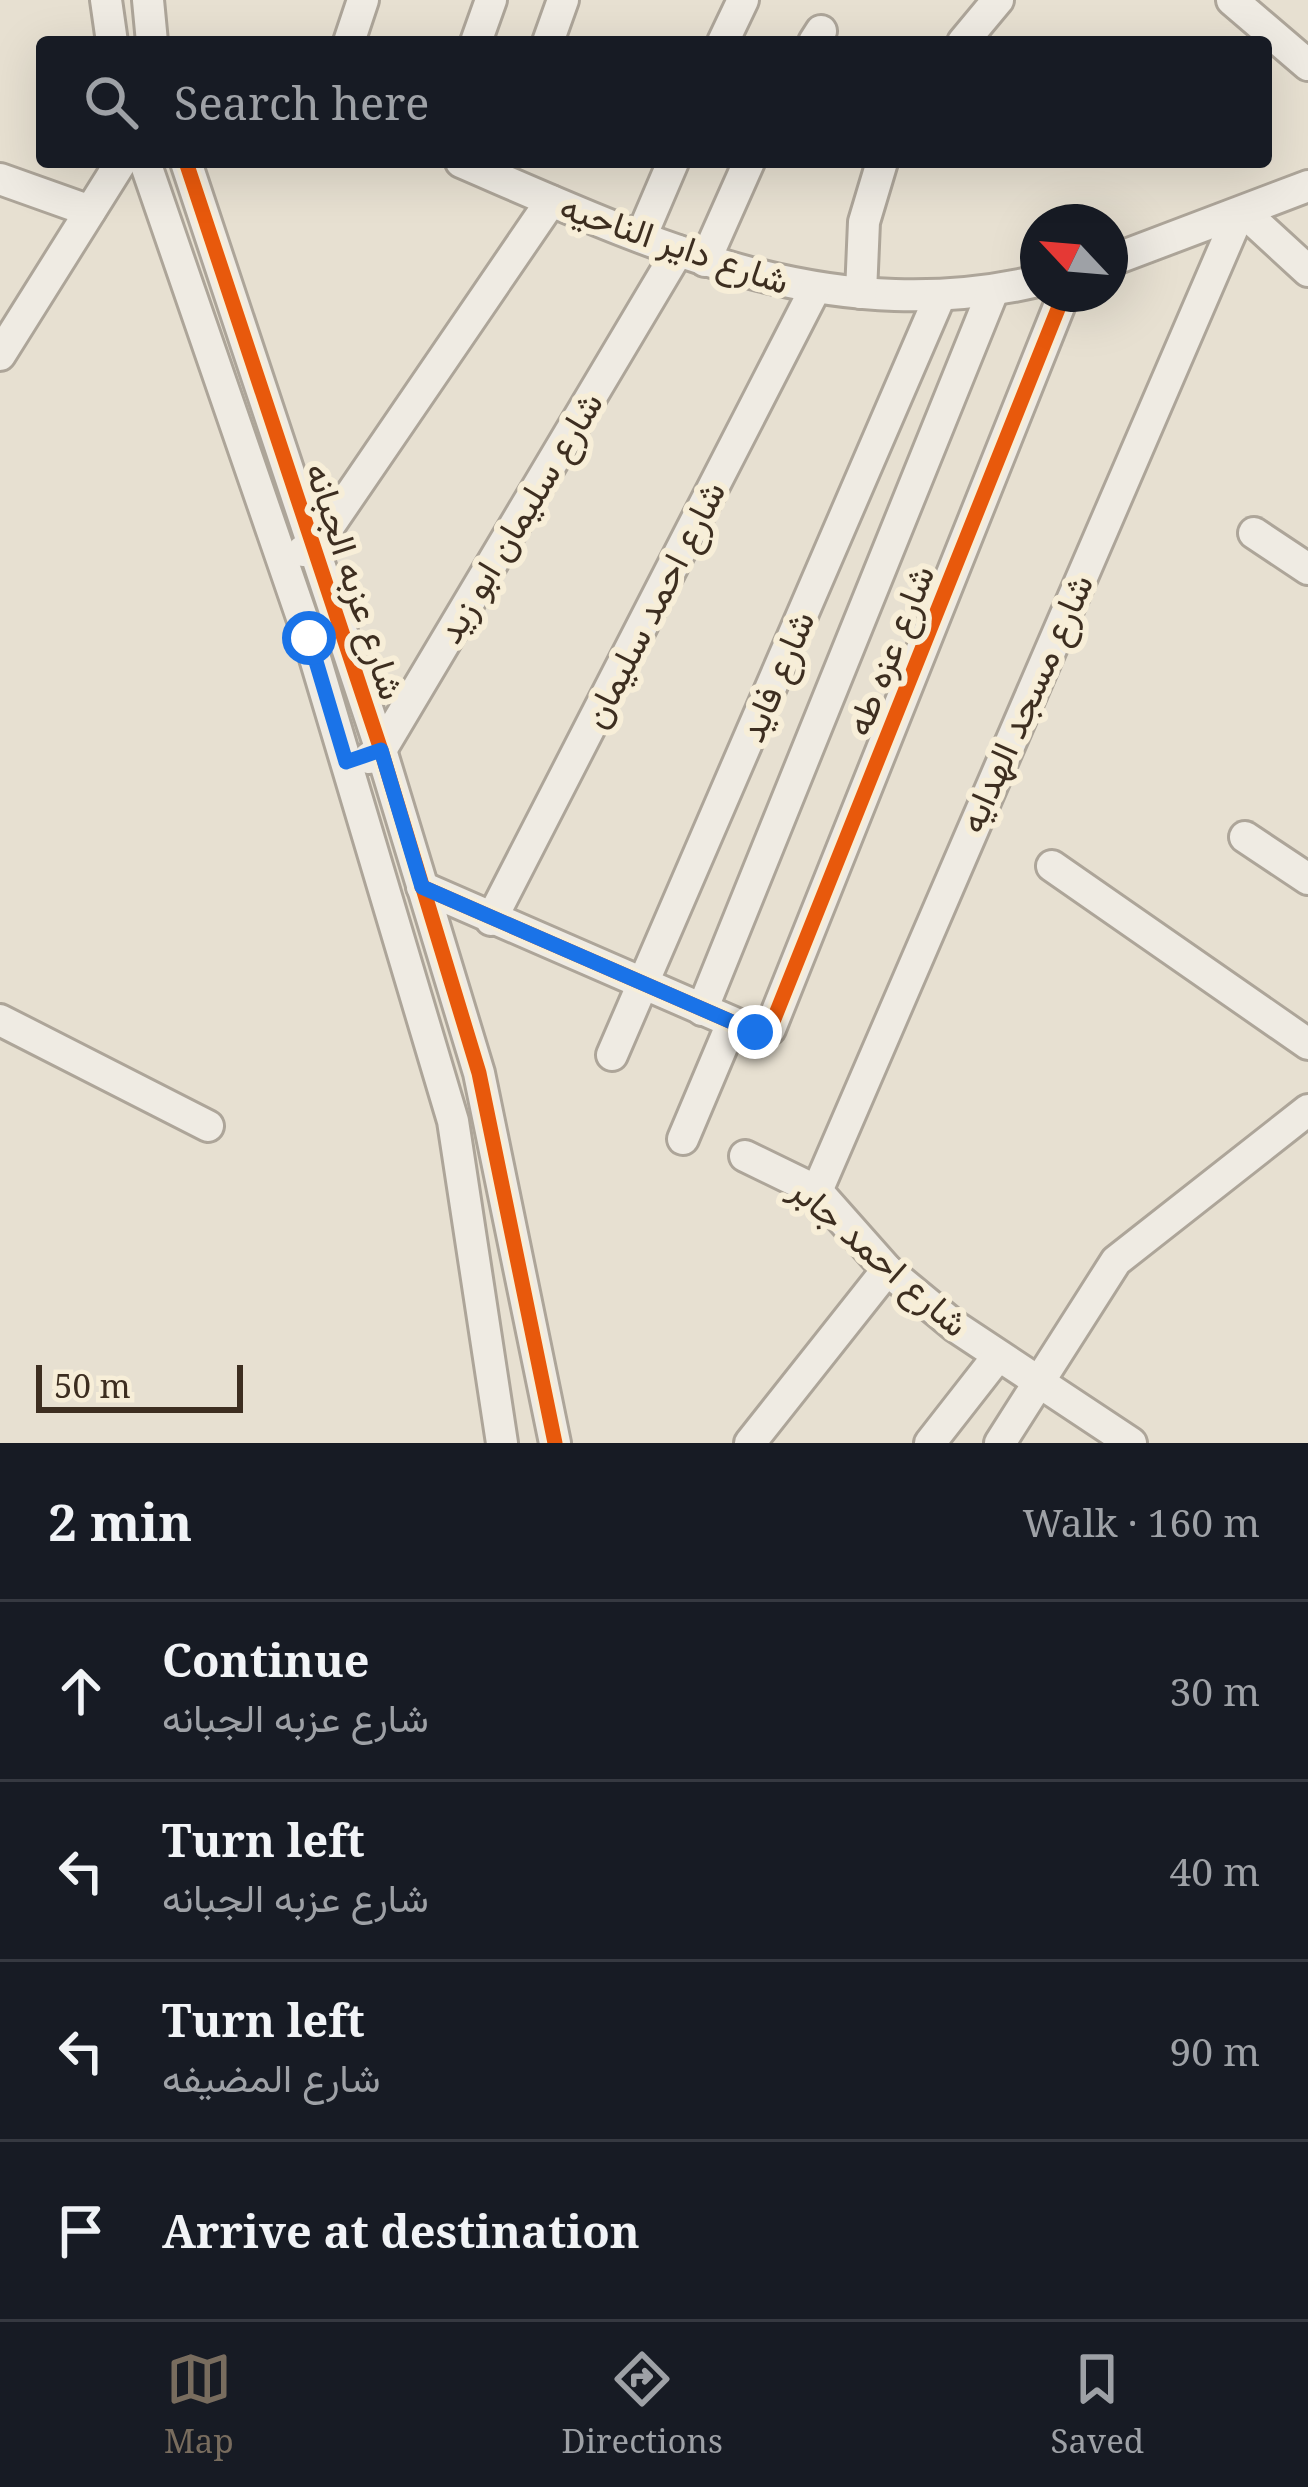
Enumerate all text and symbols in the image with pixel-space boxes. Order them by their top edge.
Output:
search box [36,36,1272,168]
icon: search [78,69,144,135]
text: Search here [174,72,429,133]
street label: شارع داير الناحيه [554,181,796,306]
north arrow [1020,204,1128,312]
street label: شارع سليمان ابو زيد [424,382,614,652]
street label: شارع عزبه الجبانه [294,456,417,706]
street label: شارع احمد سليمان [570,472,737,736]
street label: شارع عزه طه [833,557,946,743]
street label: شارع مسجد الهدايه [946,566,1105,841]
street label: شارع فايد [726,603,826,749]
route start [282,611,336,665]
route end [728,1005,782,1059]
street label: شارع احمد جابر [779,1164,980,1348]
scale bar [36,1359,243,1412]
text: 50 m [54,1363,131,1408]
text: 2 min [48,1486,192,1556]
text: Walk · 160 m [1023,1495,1260,1548]
text: Continue [162,1629,370,1690]
icon: ahead [48,1658,114,1724]
text: 30 m [1169,1664,1260,1717]
text: شارع عزبه الجبانه [162,1690,429,1743]
text: Turn left [162,1809,365,1870]
icon: left [48,1838,114,1904]
text: 40 m [1169,1844,1260,1897]
text: شارع عزبه الجبانه [162,1870,429,1923]
text: Turn left [162,1989,365,2050]
icon: left [48,2018,114,2084]
text: 90 m [1169,2024,1260,2077]
text: شارع المضيفه [162,2050,381,2103]
icon: arrive [48,2198,114,2264]
text: Arrive at destination [162,2200,640,2261]
tab: Map [164,2346,234,2463]
tab: Directions [561,2346,723,2463]
tab: Saved [1051,2346,1144,2463]

